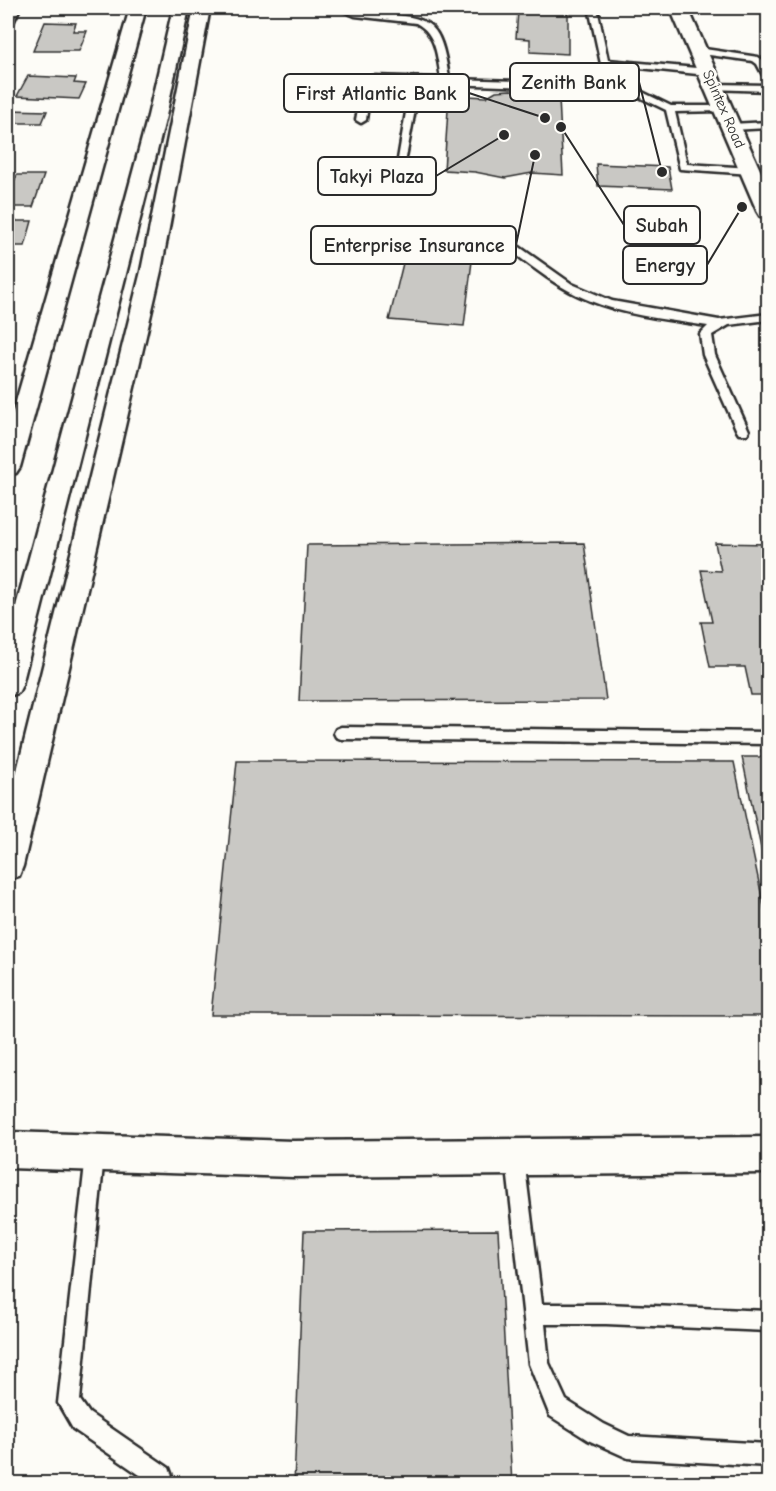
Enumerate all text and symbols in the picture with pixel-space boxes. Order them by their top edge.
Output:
callout: Zenith Bank [510,63,639,101]
street label: Spintex Road [699,67,749,151]
text: Zenith Bank [522,71,626,94]
callout: First Atlantic Bank [284,74,469,112]
text: First Atlantic Bank [296,82,457,105]
callout: Takyi Plaza [318,157,436,195]
text: Takyi Plaza [330,165,424,188]
callout: Subah [624,206,700,244]
text: Subah [636,214,688,237]
callout: Enterprise Insurance [311,226,516,264]
text: Enterprise Insurance [324,234,505,257]
callout: Energy [623,246,707,284]
text: Energy [635,254,696,277]

